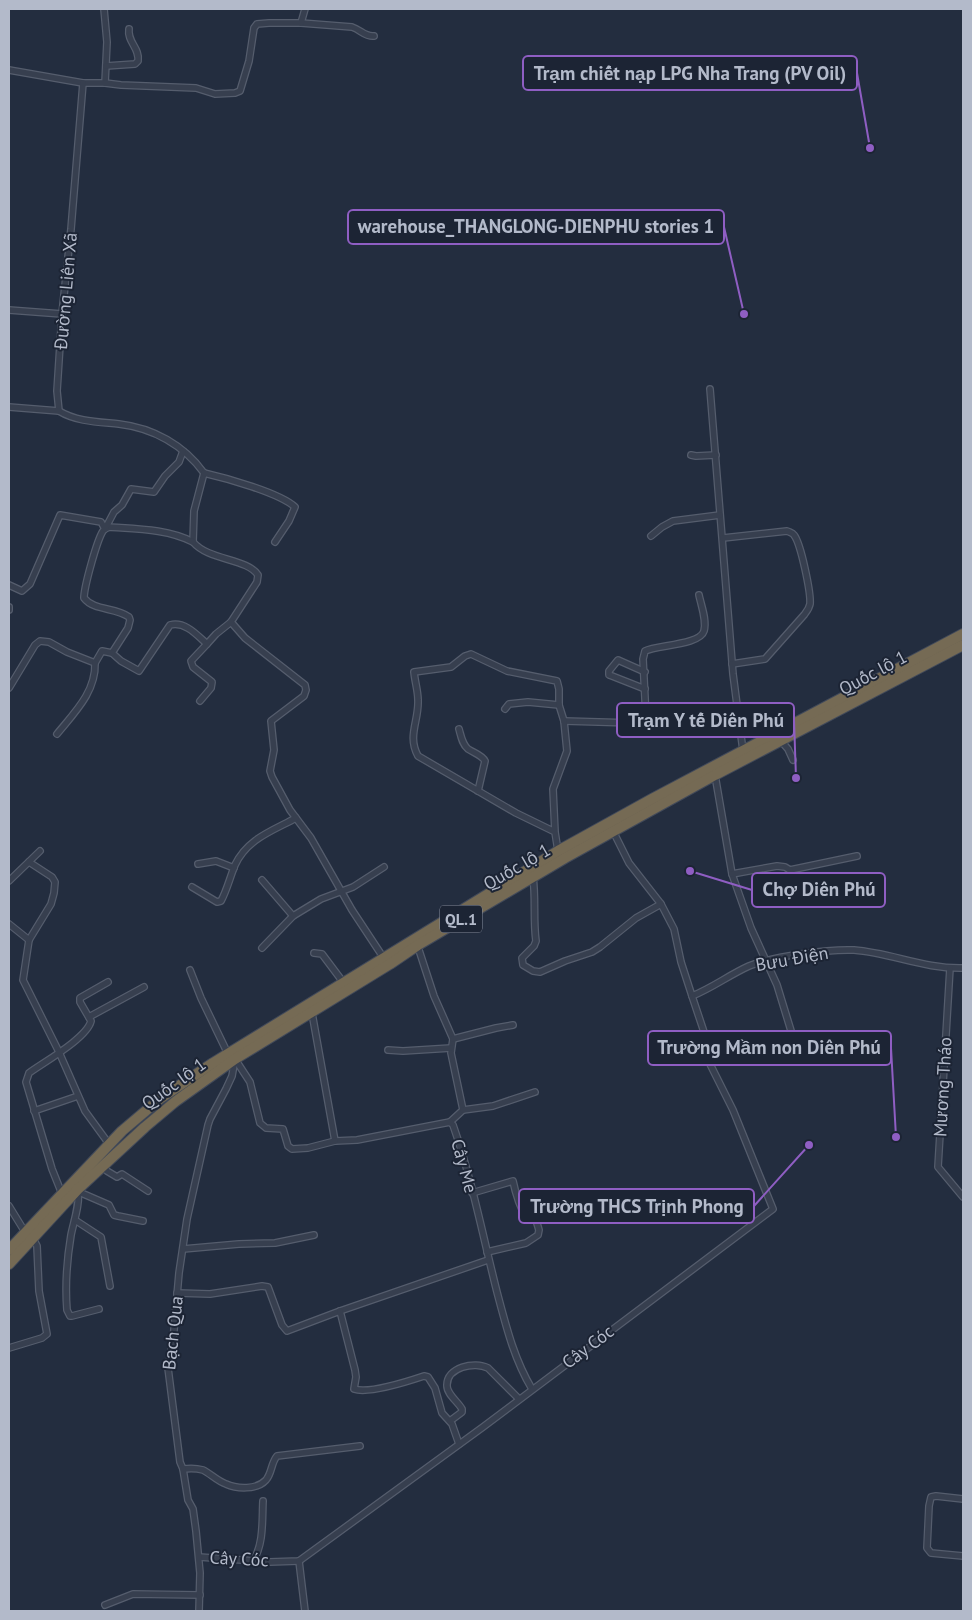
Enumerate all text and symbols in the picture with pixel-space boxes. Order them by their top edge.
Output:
callout: Trạm chiết nạp LPG Nha Trang (PV Oil) [523,56,857,90]
text: Trạm chiết nạp LPG Nha Trang (PV Oil) [534,61,846,85]
callout: warehouse_THANGLONG-DIENPHU stories 1 [348,210,724,244]
text: warehouse_THANGLONG-DIENPHU stories 1 [357,214,714,238]
street label: Đường Liên Xã [49,231,82,351]
street label: Quốc lộ 1 [835,645,911,700]
callout: Trạm Y tế Diên Phú [617,703,794,737]
text: Trạm Y tế Diên Phú [628,708,784,732]
street label: Quốc lộ 1 [479,838,555,895]
callout: Chợ Diên Phú [752,873,885,907]
text: Chợ Diên Phú [763,877,875,901]
road number: QL.1 [440,906,482,932]
street label: Bưu Điện [754,941,830,976]
callout: Trường Mầm non Diên Phú [648,1031,891,1065]
text: Trường Mầm non Diên Phú [657,1035,881,1059]
street label: Mương Tháo [928,1036,957,1138]
street label: Quốc lộ 1 [137,1053,210,1115]
street label: Cây Me [446,1136,483,1195]
callout: Trường THCS Trịnh Phong [519,1189,754,1223]
text: Trường THCS Trịnh Phong [530,1194,744,1218]
street label: Bạch Qua [157,1295,188,1371]
street label: Cây Cóc [557,1320,618,1374]
street label: Cây Cóc [209,1545,269,1572]

